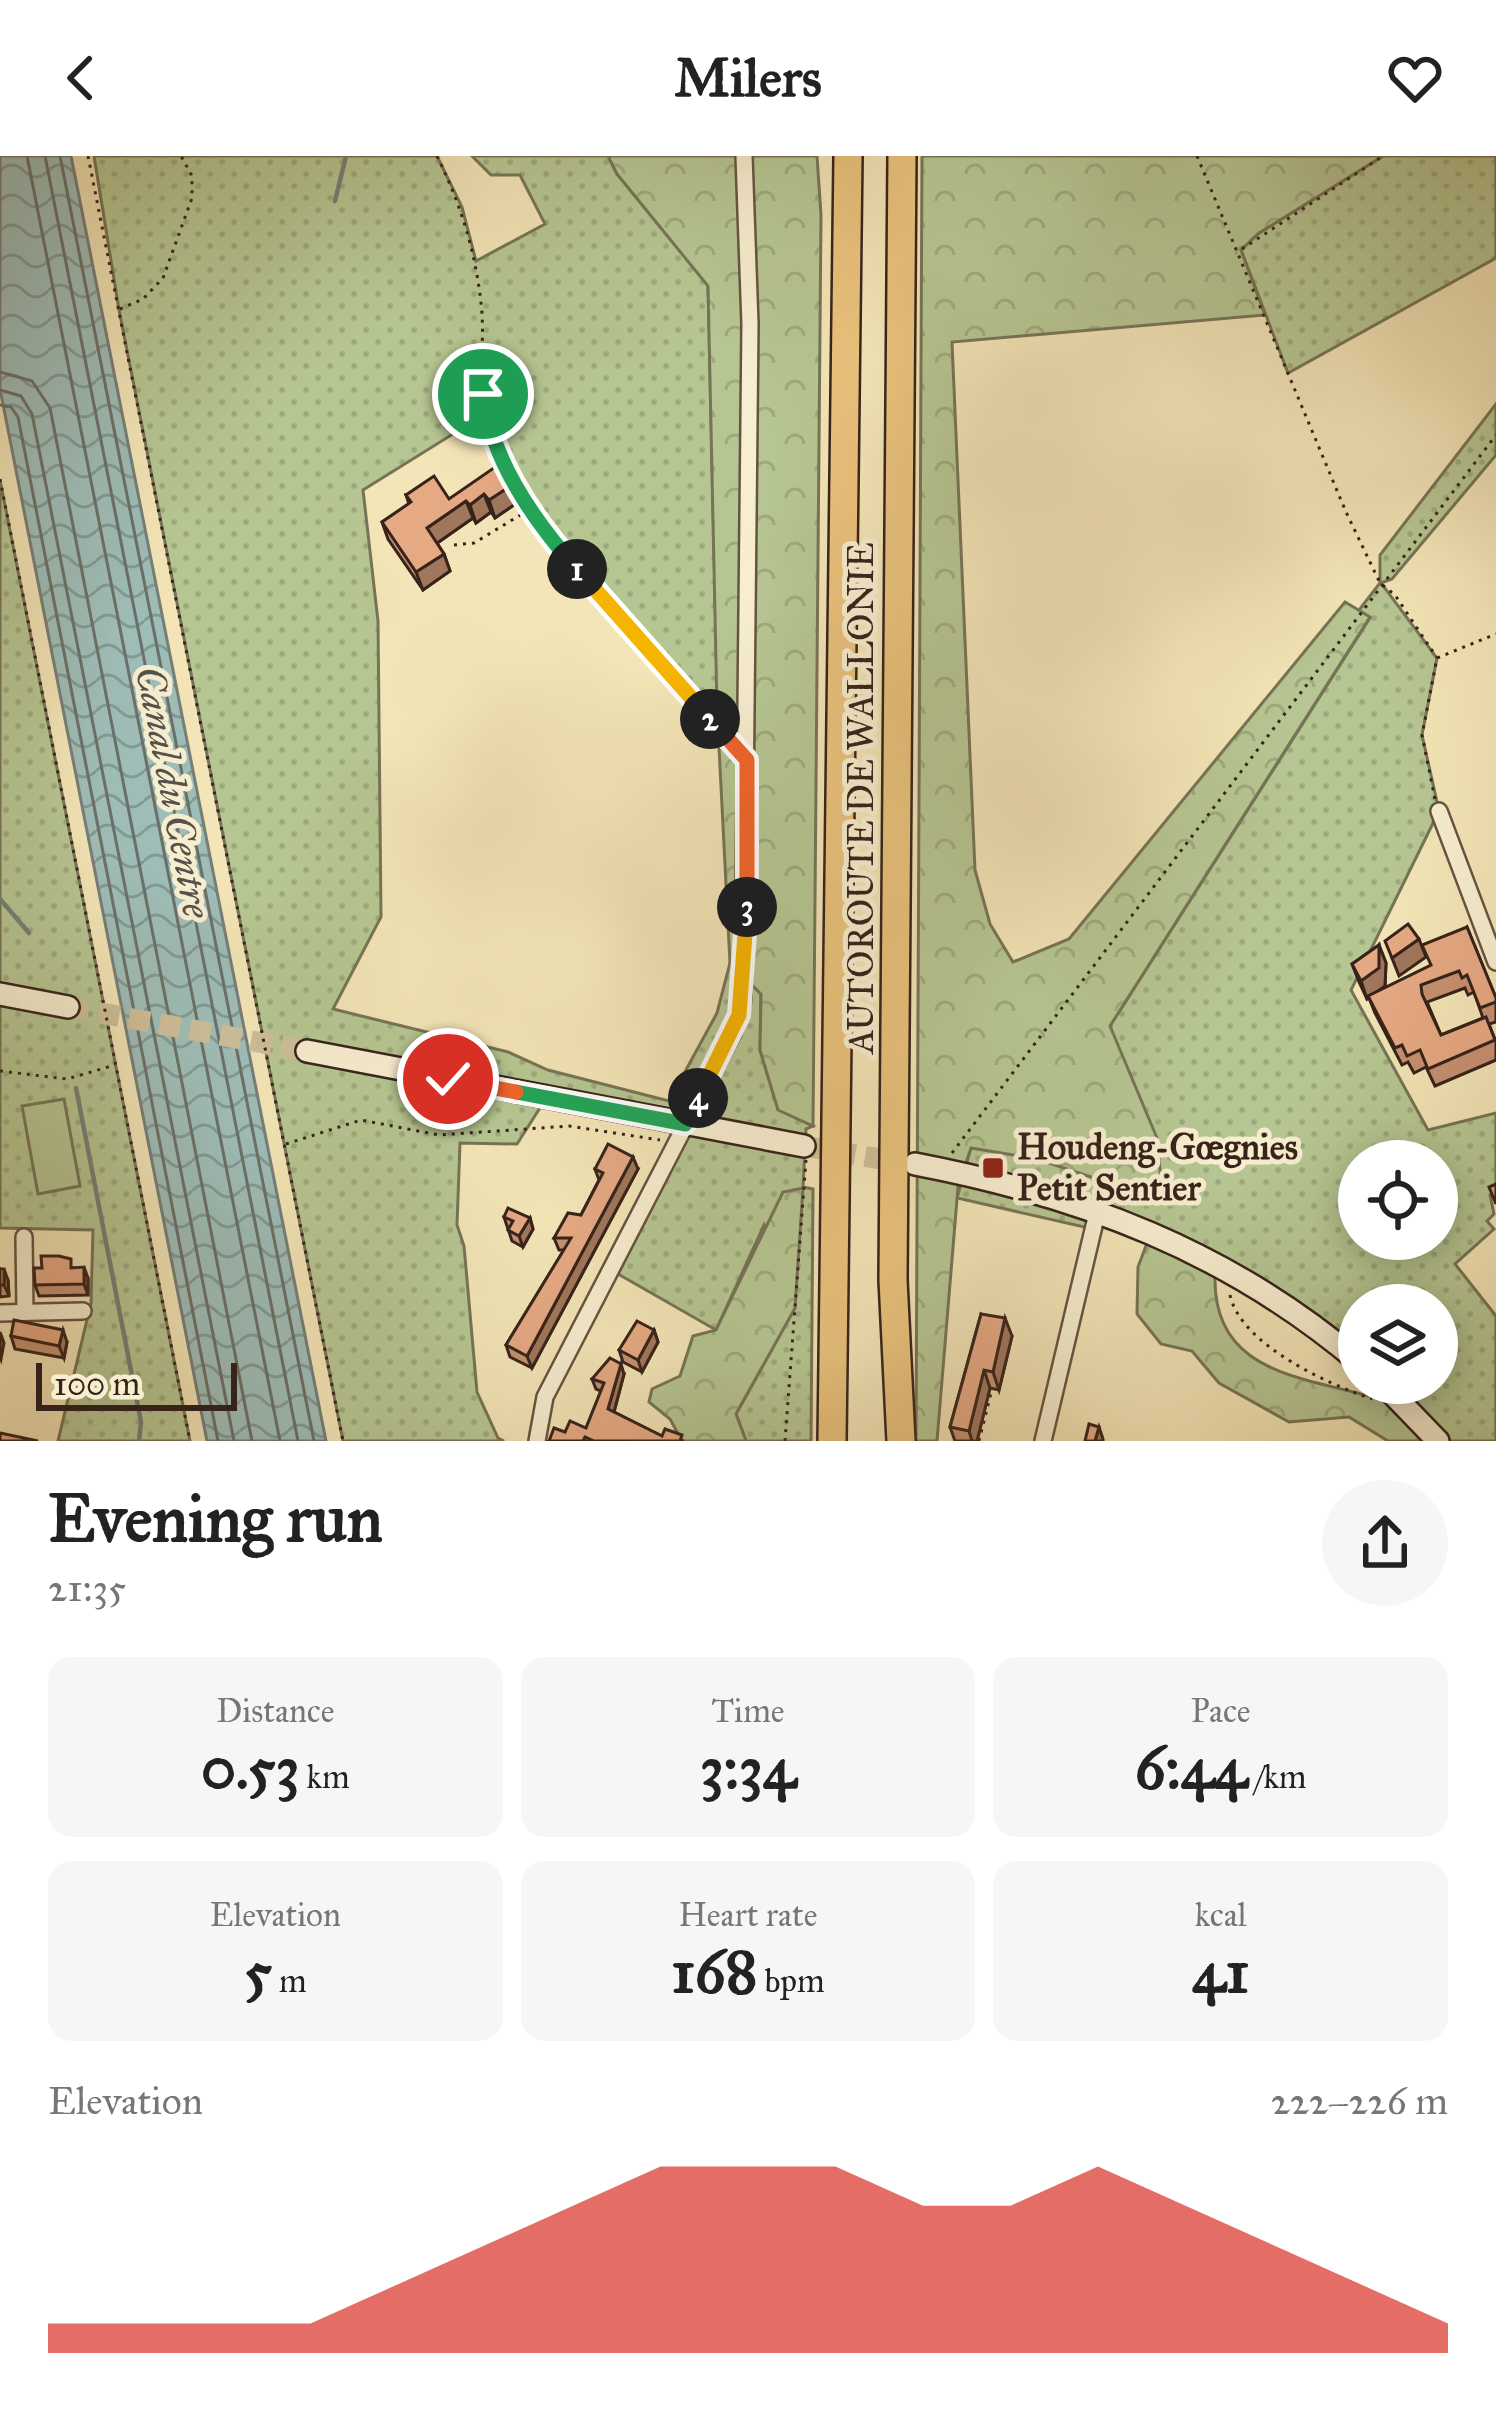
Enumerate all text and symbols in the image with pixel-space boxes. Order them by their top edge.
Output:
icon: back [48,45,114,111]
text: Milers [674,45,822,111]
icon: heart [1382,45,1448,111]
pin [432,343,534,445]
icon: arrive [450,361,516,427]
pin: 1 [547,539,607,599]
street label: AUTOROUTE DE WALLONIE [839,542,883,1056]
text: 1 [570,549,584,589]
water label: Canal du Centre [125,662,221,923]
pin: 2 [680,689,740,749]
text: 2 [702,699,718,739]
pin: 3 [717,877,777,937]
text: 3 [740,887,754,927]
pin [397,1028,499,1130]
icon: check [415,1046,481,1112]
pin: 4 [668,1068,728,1128]
text: 4 [689,1078,707,1118]
place label: Houdeng-Gœgnies Petit Sentier [1017,1125,1298,1210]
map controls [1338,1140,1458,1404]
button: locate [1338,1140,1458,1260]
marker: Houdeng-Gœgnies Petit Sentier [980,1155,1006,1181]
button: layers [1338,1284,1458,1404]
scale bar [36,1357,237,1410]
text: 100 m [54,1364,140,1404]
text: Evening run [48,1478,383,1559]
button: share [1322,1480,1448,1606]
text: 21:35 [48,1564,126,1612]
text: Distance [216,1691,334,1731]
text: Time [711,1691,785,1731]
text: Pace [1191,1691,1251,1731]
text: 0.53 [201,1731,299,1804]
text: 3:34 [700,1731,796,1804]
text: 6:44 [1135,1731,1248,1804]
text: km [299,1757,350,1797]
text: /km [1248,1757,1307,1797]
text: Elevation [210,1895,341,1935]
text: Heart rate [679,1895,817,1935]
text: kcal [1195,1895,1247,1935]
text: 5 [244,1935,272,2008]
text: 168 [671,1935,757,2008]
text: 41 [1192,1935,1249,2008]
text: m [272,1961,307,2001]
text: bpm [757,1961,825,2001]
text: Elevation [48,2077,203,2125]
text: 222–226 m [1271,2077,1448,2125]

